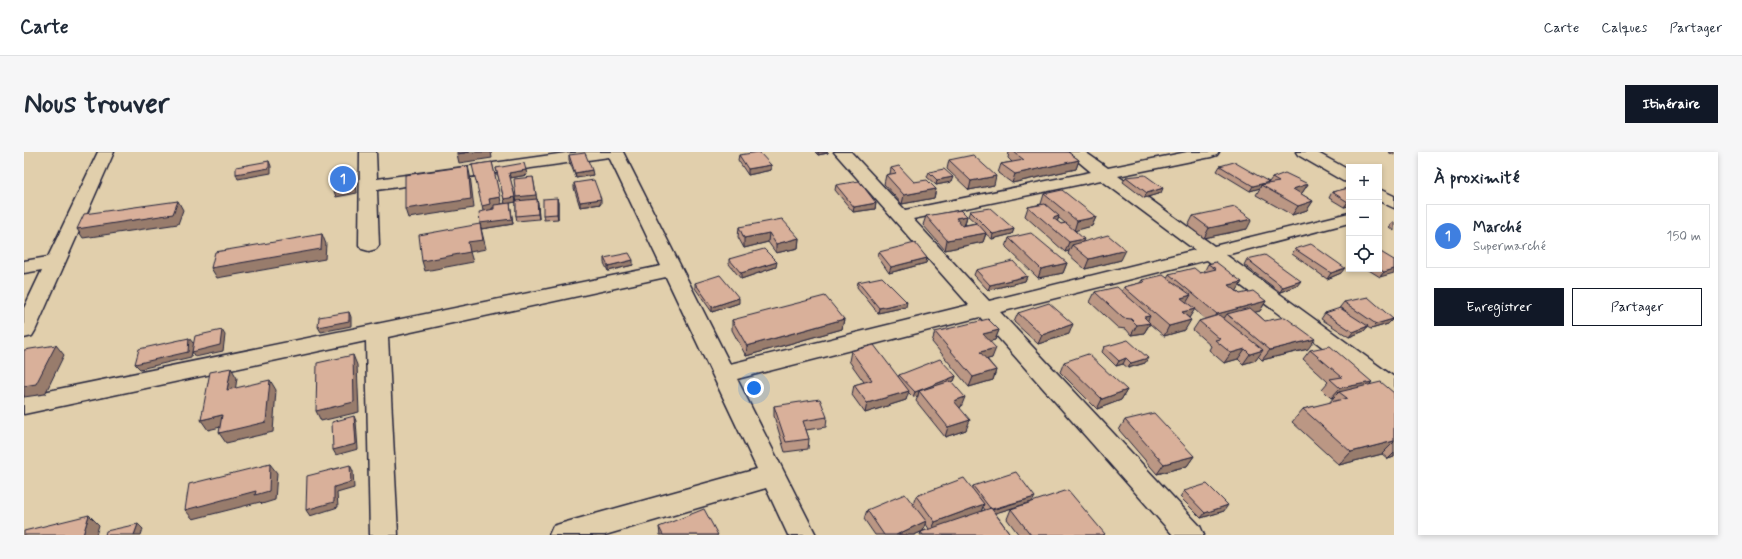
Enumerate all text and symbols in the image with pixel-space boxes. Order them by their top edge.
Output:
text: Carte [20,15,69,40]
text: Carte [1543,19,1579,37]
text: Calques [1601,19,1647,37]
text: Partager [1669,19,1722,37]
button: Itinéraire [1625,85,1718,123]
text: Nous trouver [24,86,169,123]
pin: 1 [330,164,356,194]
map controls [1346,164,1382,272]
button: + [1346,164,1382,200]
text: À proximité [1434,167,1519,189]
button: − [1346,200,1382,236]
text: Marché [1473,218,1521,238]
text: 1 [1445,228,1451,245]
text: 150 m [1667,228,1701,245]
button: locate [1346,236,1382,272]
text: Supermarché [1473,238,1546,255]
button: Enregistrer [1434,288,1564,326]
button: Partager [1572,288,1702,326]
your location [744,378,764,398]

